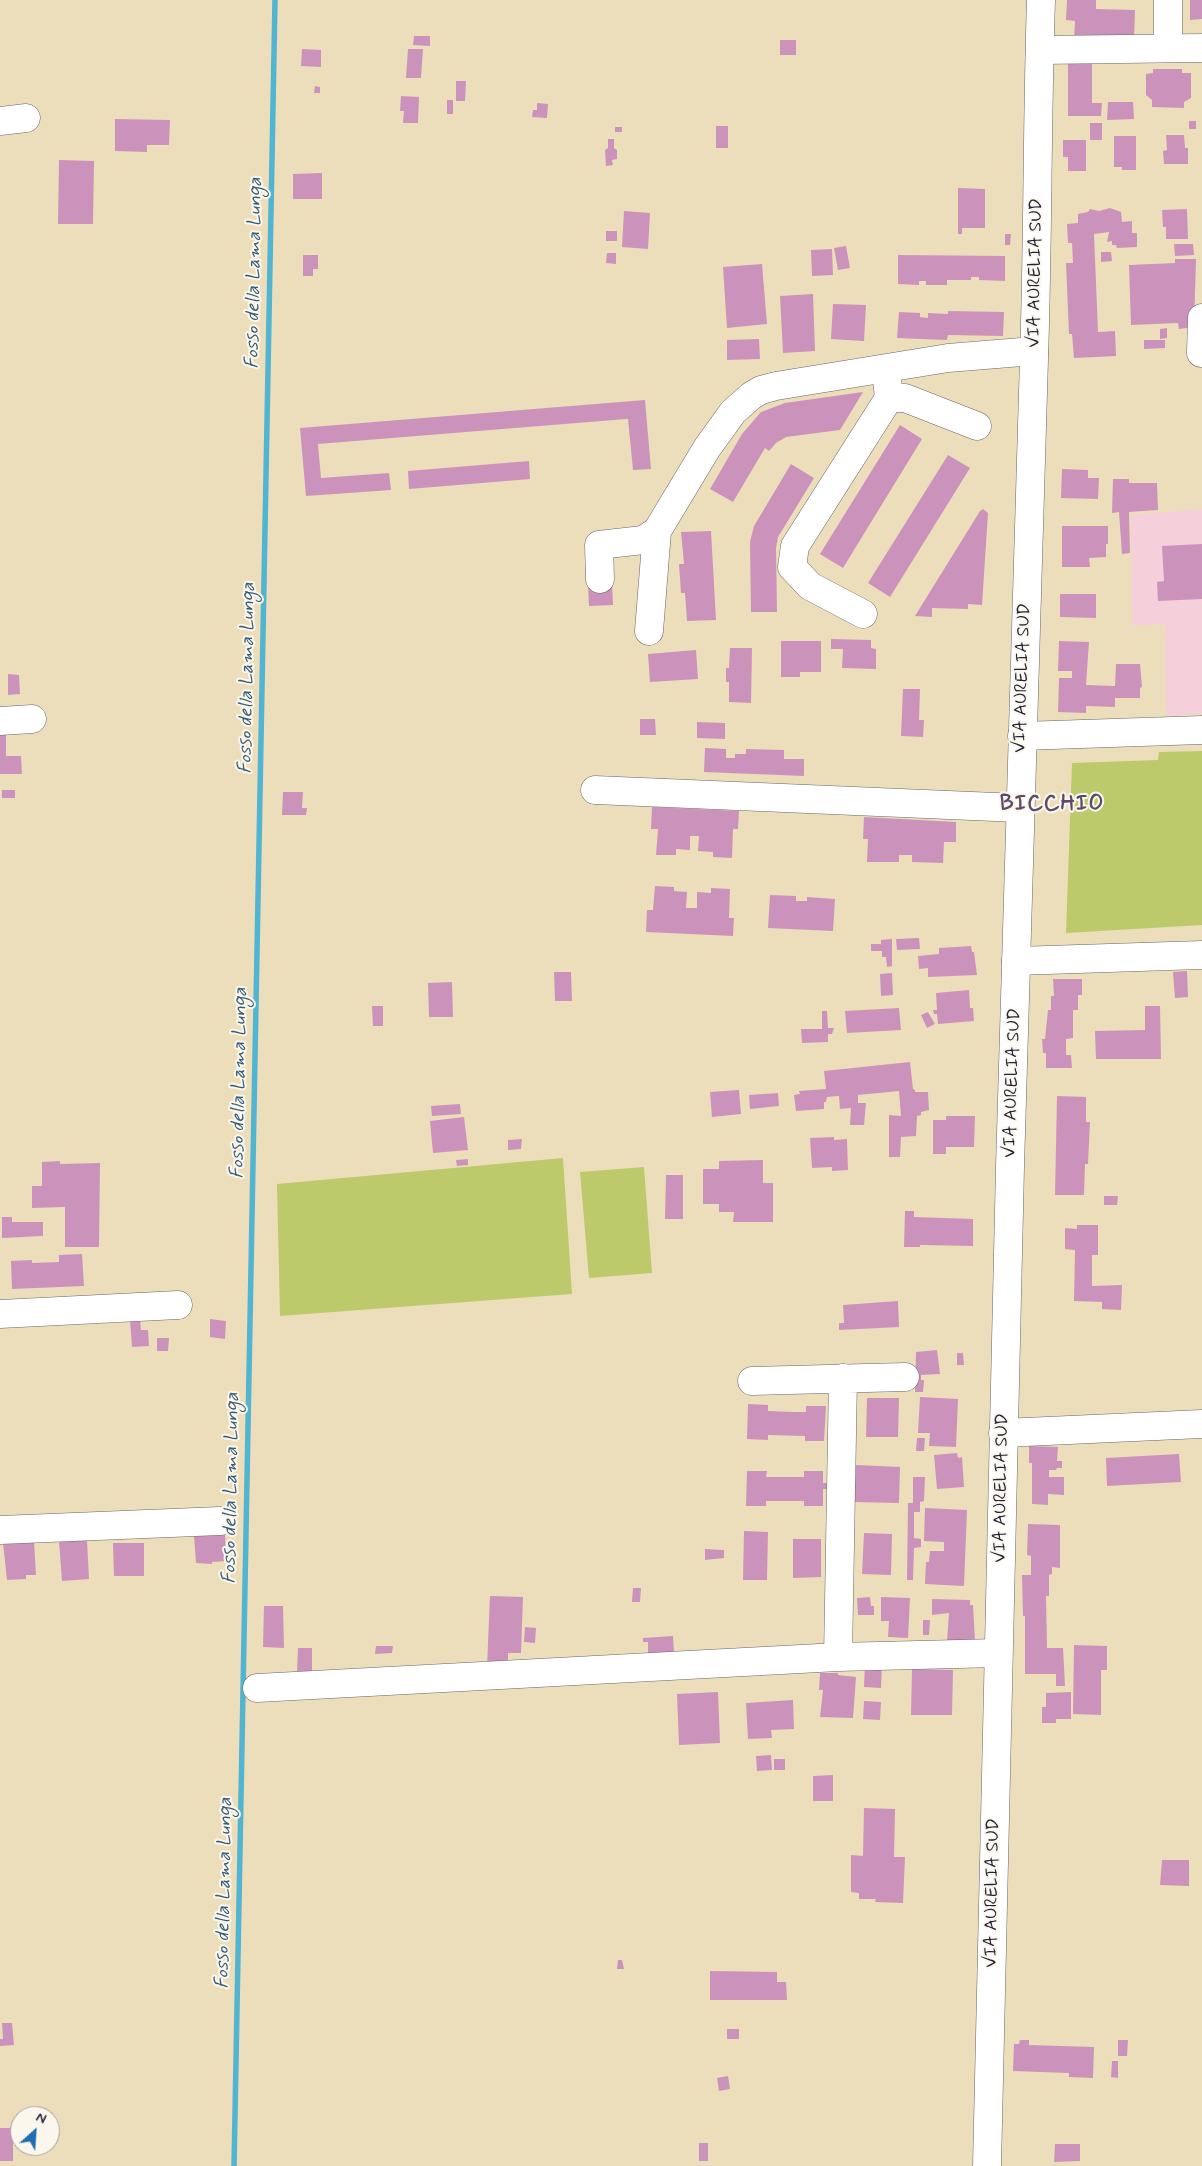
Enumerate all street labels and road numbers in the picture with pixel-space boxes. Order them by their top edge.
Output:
street label: VIA AURELIA SUD [1024,198,1048,348]
street label: VIA AURELIA SUD [1010,603,1036,753]
street label: VIA AURELIA SUD [1000,1008,1026,1158]
street label: VIA AURELIA SUD [990,1413,1014,1563]
street label: VIA AURELIA SUD [981,1818,1005,1968]

